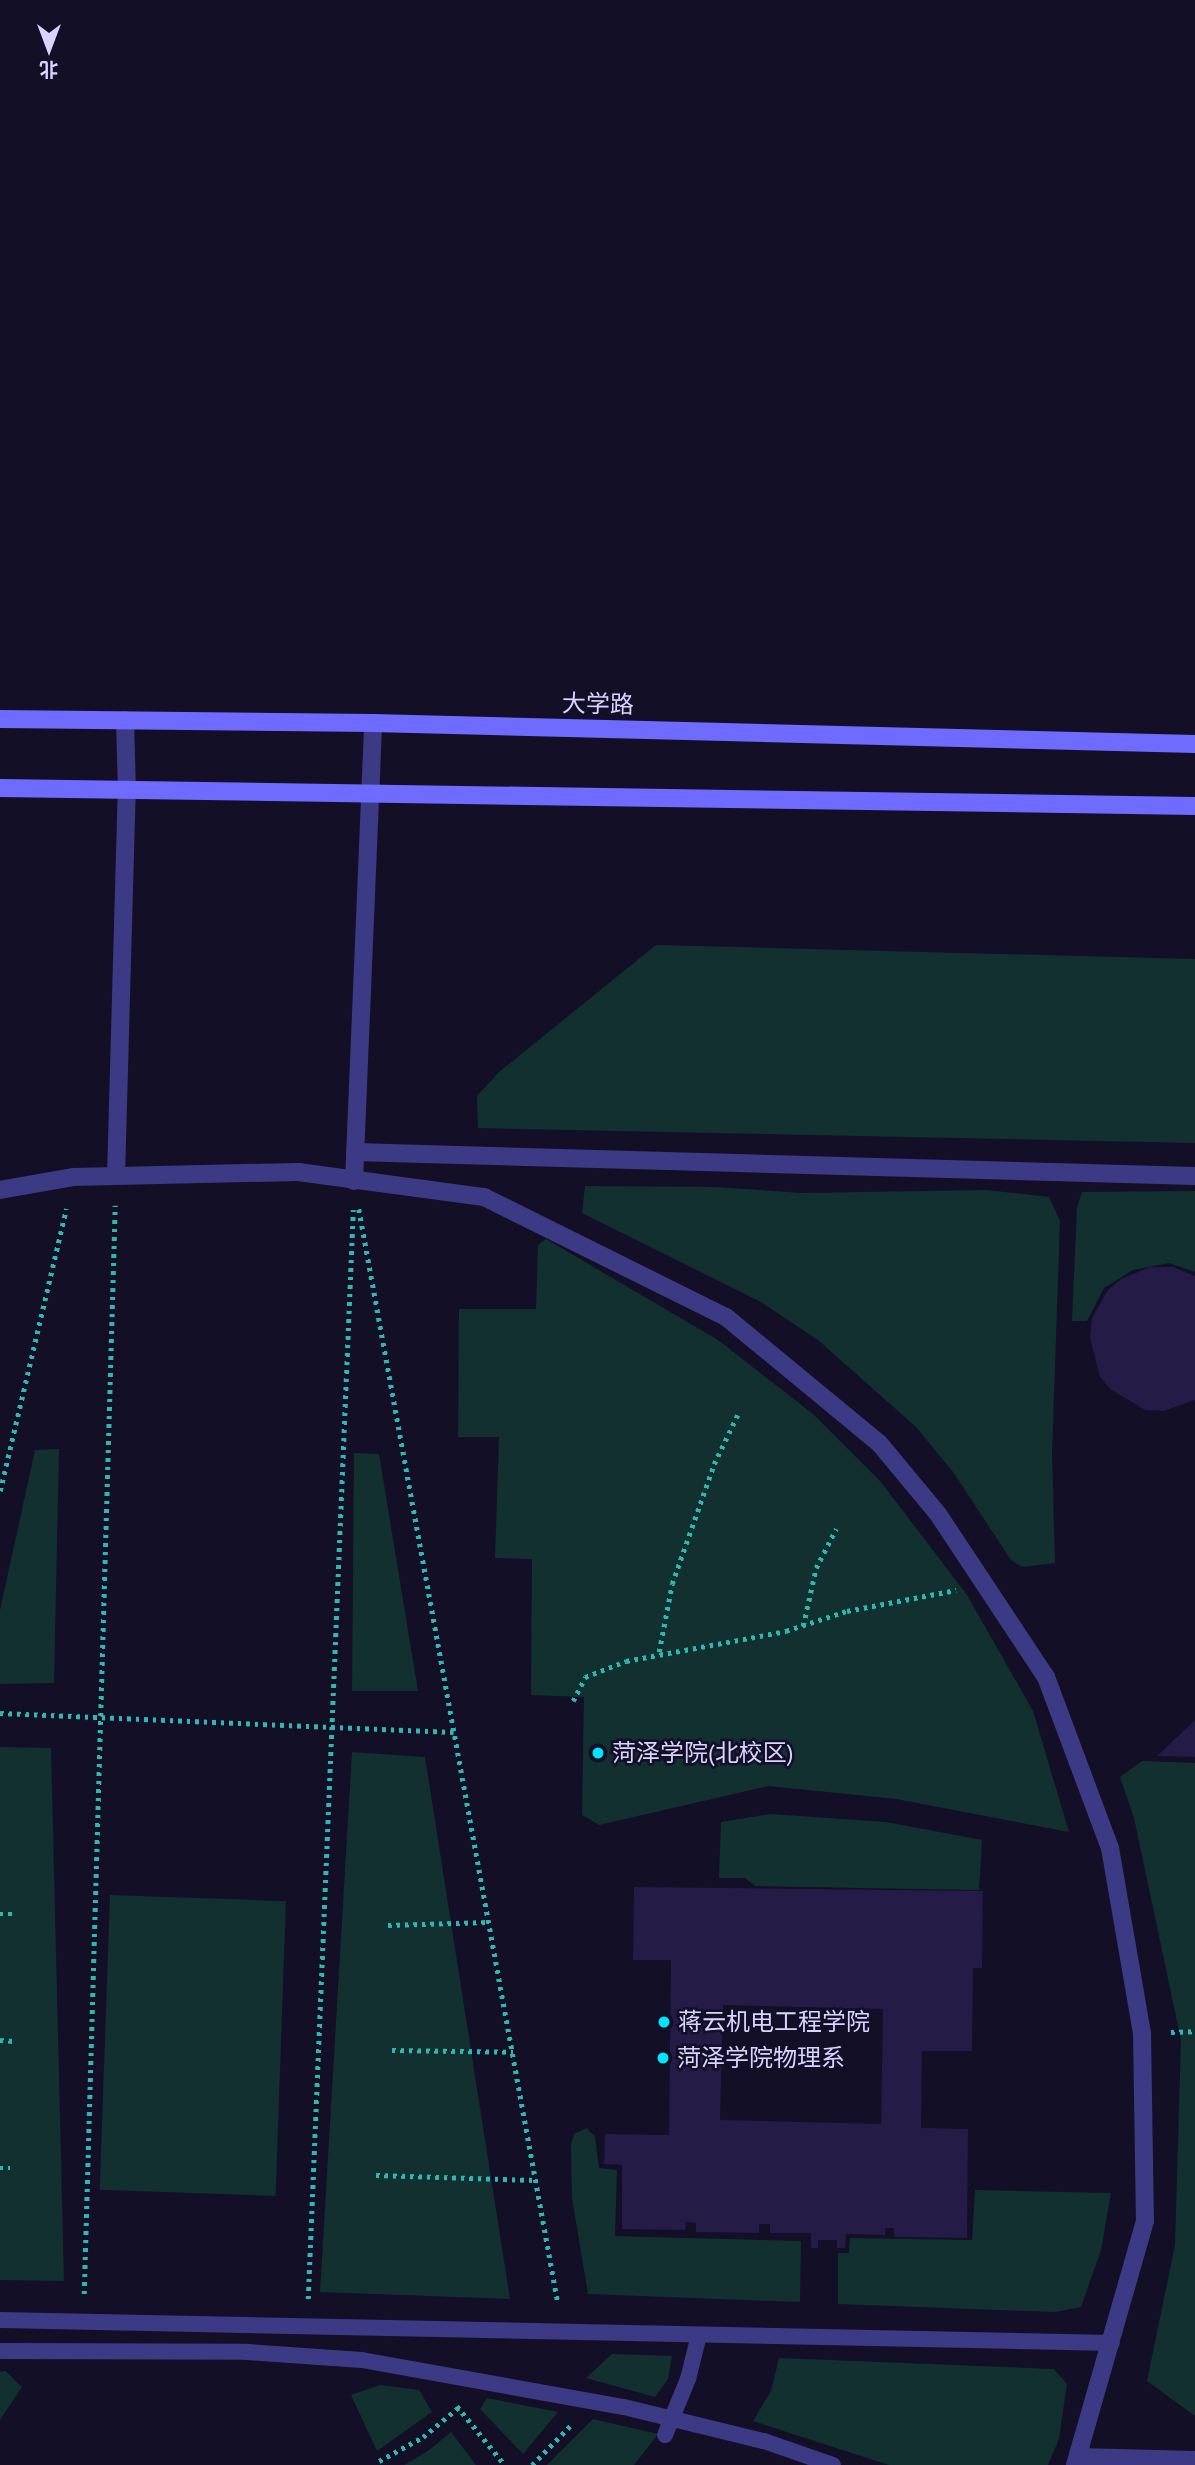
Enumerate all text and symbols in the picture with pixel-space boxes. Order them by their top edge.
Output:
north arrow [14,14,84,84]
text: 北 [40,58,59,82]
street label: 大学路 [562,689,634,719]
place label: 菏泽学院(北校区) [612,1739,793,1767]
marker: 菏泽学院(北校区) [590,1745,606,1761]
place label: 蒋云机电工程学院 [678,2008,870,2036]
marker: 蒋云机电工程学院 [656,2014,672,2030]
place label: 菏泽学院物理系 [677,2044,845,2072]
marker: 菏泽学院物理系 [655,2050,671,2066]

